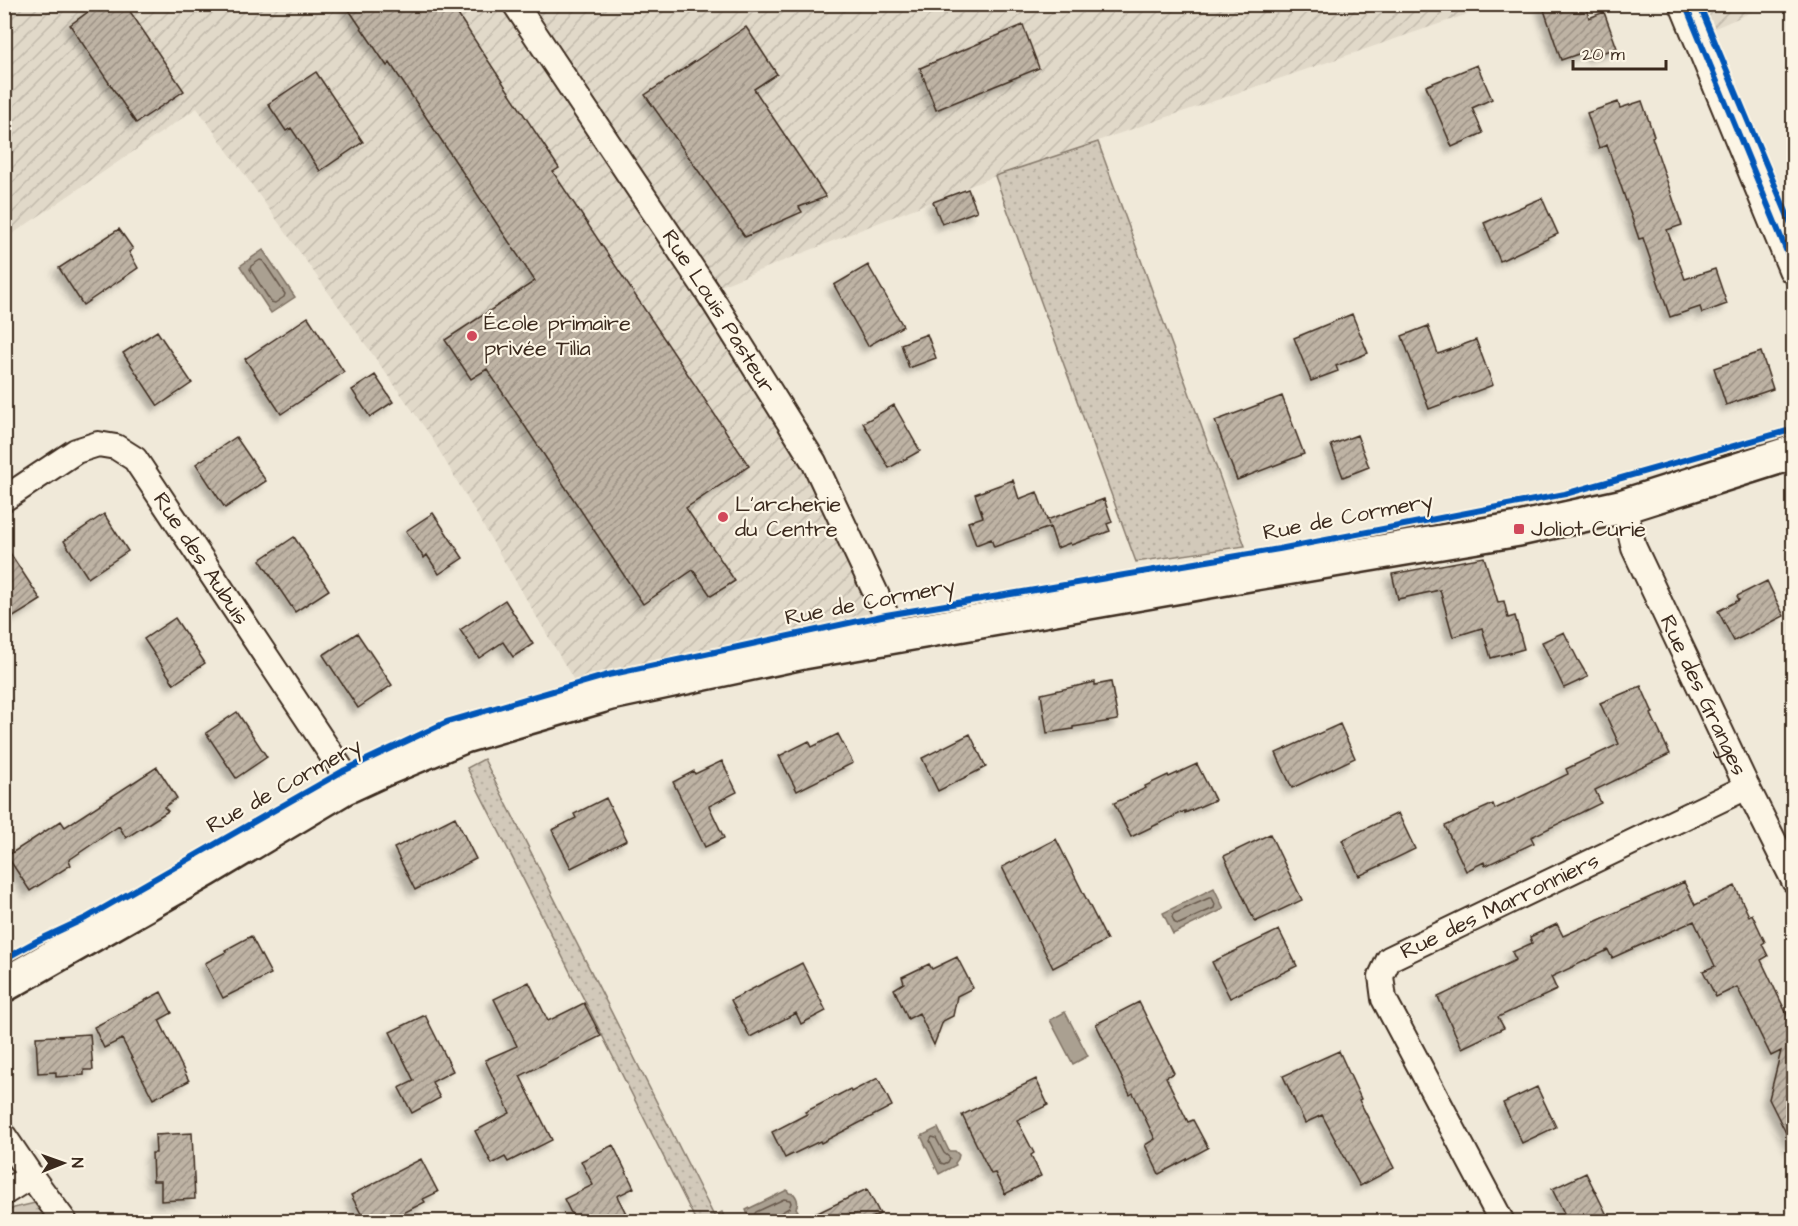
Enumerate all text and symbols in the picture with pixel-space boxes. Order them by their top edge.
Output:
scale bar [1573,33,1666,71]
text: 20 m [1582,42,1625,67]
street label: Rue Louis Pasteur [654,223,783,400]
place label: École primaire privée Tilia [484,308,631,364]
marker: École primaire privée Tilia [465,329,479,343]
street label: Rue de Cormery [1260,485,1436,550]
street label: Rue des Aubuis [146,486,257,631]
place label: L'archerie du Centre [735,489,841,545]
marker: L'archerie du Centre [716,510,730,524]
place label: Joliot Curie [1531,514,1646,545]
marker: Joliot Curie [1512,522,1526,536]
street label: Rue de Cormery [782,570,958,635]
street label: Rue des Granges [1652,610,1755,781]
street label: Rue de Cormery [201,731,368,842]
street label: Rue des Marronniers [1395,845,1604,967]
north arrow [33,1133,93,1193]
text: N [66,1158,88,1168]

